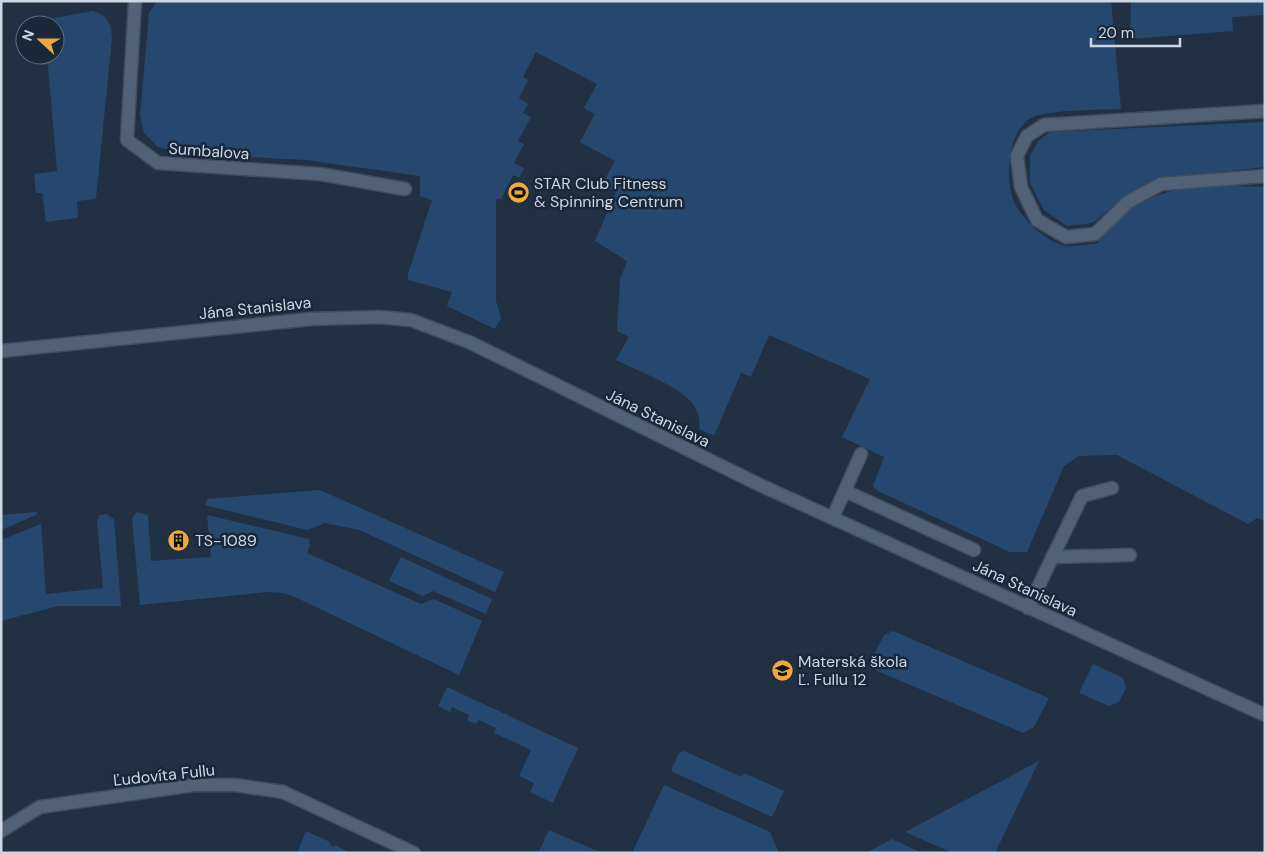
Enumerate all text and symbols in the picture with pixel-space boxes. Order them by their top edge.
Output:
north arrow [15,15,65,65]
scale bar [1091,15,1180,47]
text: 20 m [1098,23,1134,43]
text: N [18,27,38,43]
street label: Sumbalova [168,138,250,164]
place label: STAR Club Fitness & Spinning Centrum [534,173,683,212]
sports icon: STAR Club Fitness & Spinning Centrum [506,180,530,204]
street label: Jána Stanislava [198,292,312,324]
street label: Jána Stanislava [603,384,713,452]
building icon: TS-1089 [167,528,191,552]
place label: TS-1089 [195,530,257,551]
street label: Jána Stanislava [969,555,1081,621]
place label: Materská škola Ľ. Fullu 12 [798,651,907,690]
school or university icon: Materská škola Ľ. Fullu 12 [770,658,794,682]
street label: Ľudovíta Fullu [112,759,216,791]

